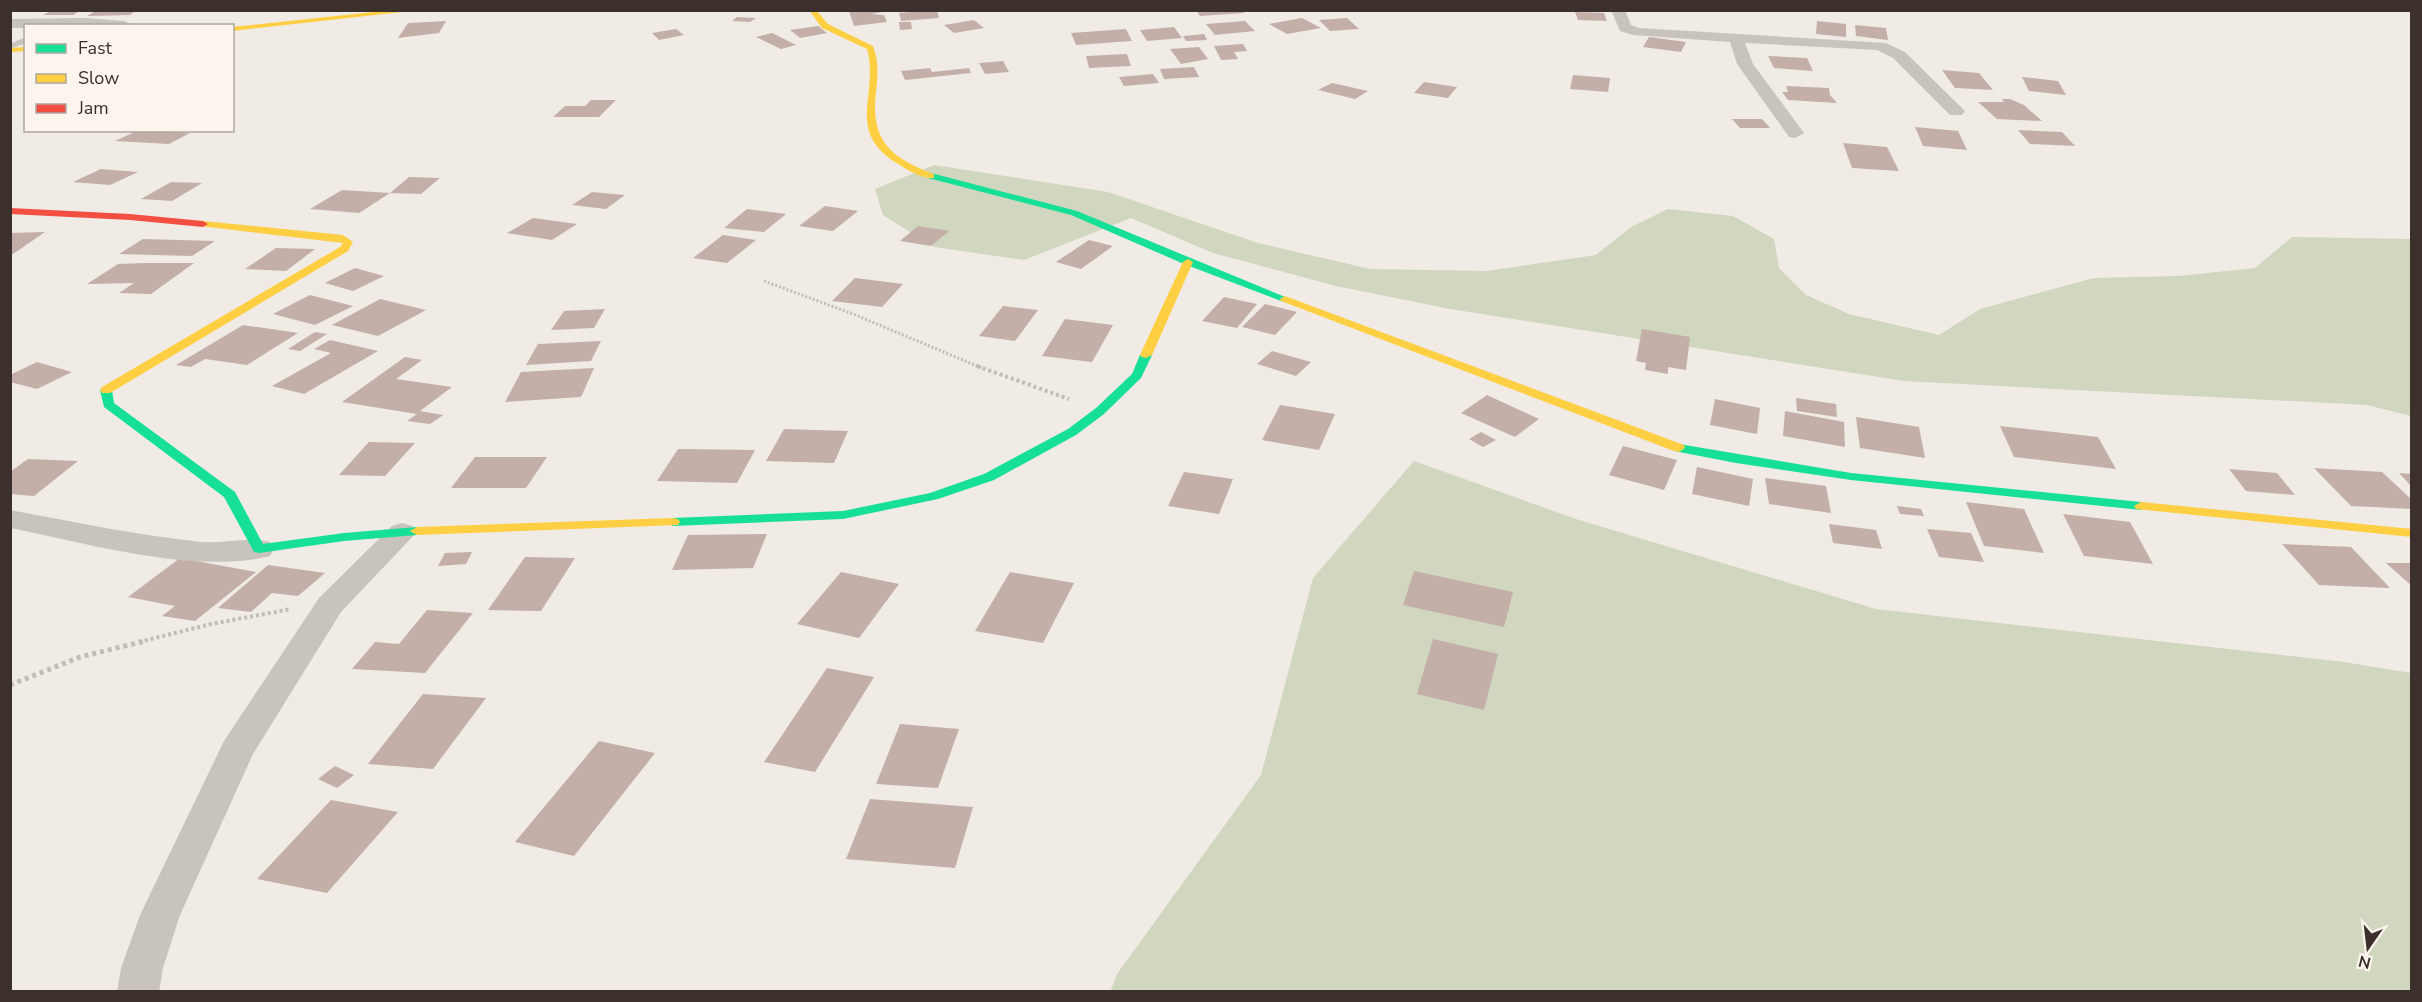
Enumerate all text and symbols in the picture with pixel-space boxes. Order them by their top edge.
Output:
legend [24,24,234,132]
text: Fast [78,36,113,60]
text: Slow [78,66,119,90]
text: Jam [77,96,109,120]
north arrow [2338,918,2398,978]
text: N [2356,949,2373,974]

